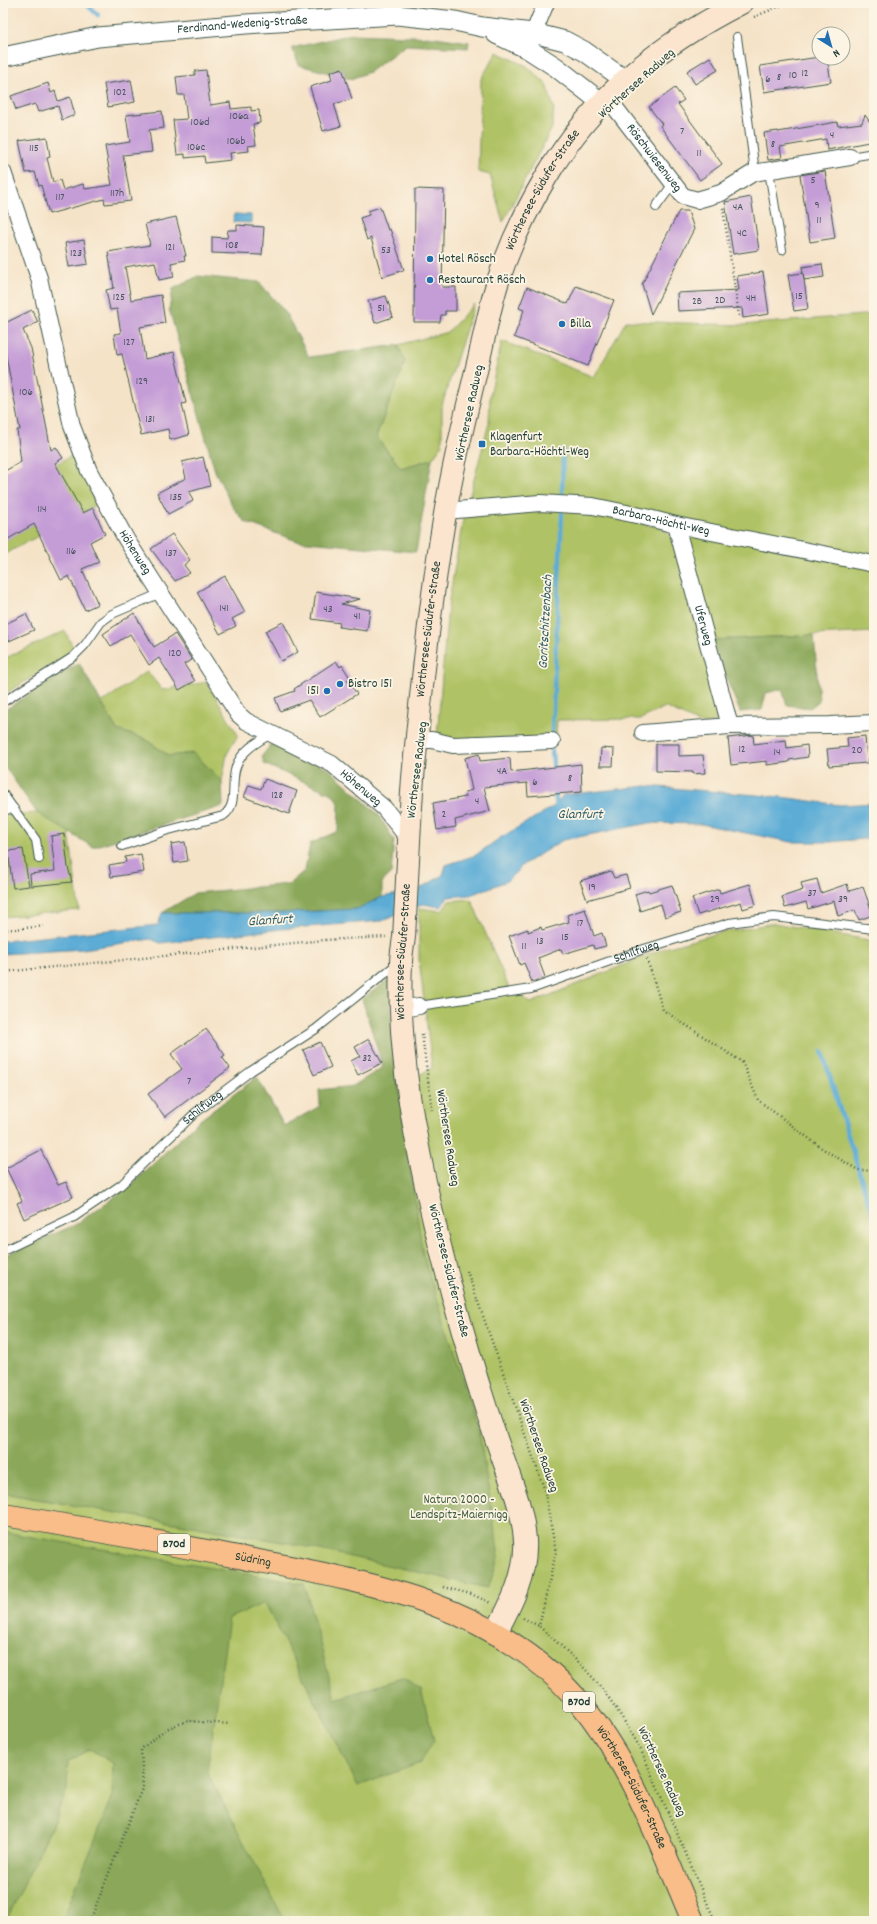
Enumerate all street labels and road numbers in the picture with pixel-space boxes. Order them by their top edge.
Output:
street label: Ferdinand-Wedenig-Straße [176,11,308,39]
street label: Wörthersee Radweg [594,44,680,124]
street label: Röschwiesenweg [621,120,687,197]
street label: Wörthersee-Südufer-Straße [501,125,585,254]
street label: Wörthersee Radweg [451,363,489,463]
street label: Barbara-Höchtl-Weg [611,501,711,541]
street label: Höhenweg [113,526,156,579]
street label: Wörthersee-Südufer-Straße [411,560,447,698]
street label: Uferweg [688,603,718,648]
street label: Wörthersee Radweg [403,720,433,820]
street label: Höhenweg [335,765,386,812]
street label: Wörthersee-Südufer-Straße [391,883,416,1021]
street label: Schilfweg [611,935,662,968]
street label: Schilfweg [178,1086,227,1130]
street label: Wörthersee Radweg [430,1088,464,1188]
street label: Wörthersee-Südufer-Straße [422,1202,474,1340]
street label: Wörthersee Radweg [513,1397,563,1496]
road number: B70d [158,1534,190,1554]
street label: Südring [233,1547,273,1573]
road number: B70d [563,1692,595,1712]
street label: Wörthersee-Südufer-Straße [591,1722,671,1852]
street label: Wörthersee Radweg [632,1724,690,1820]

